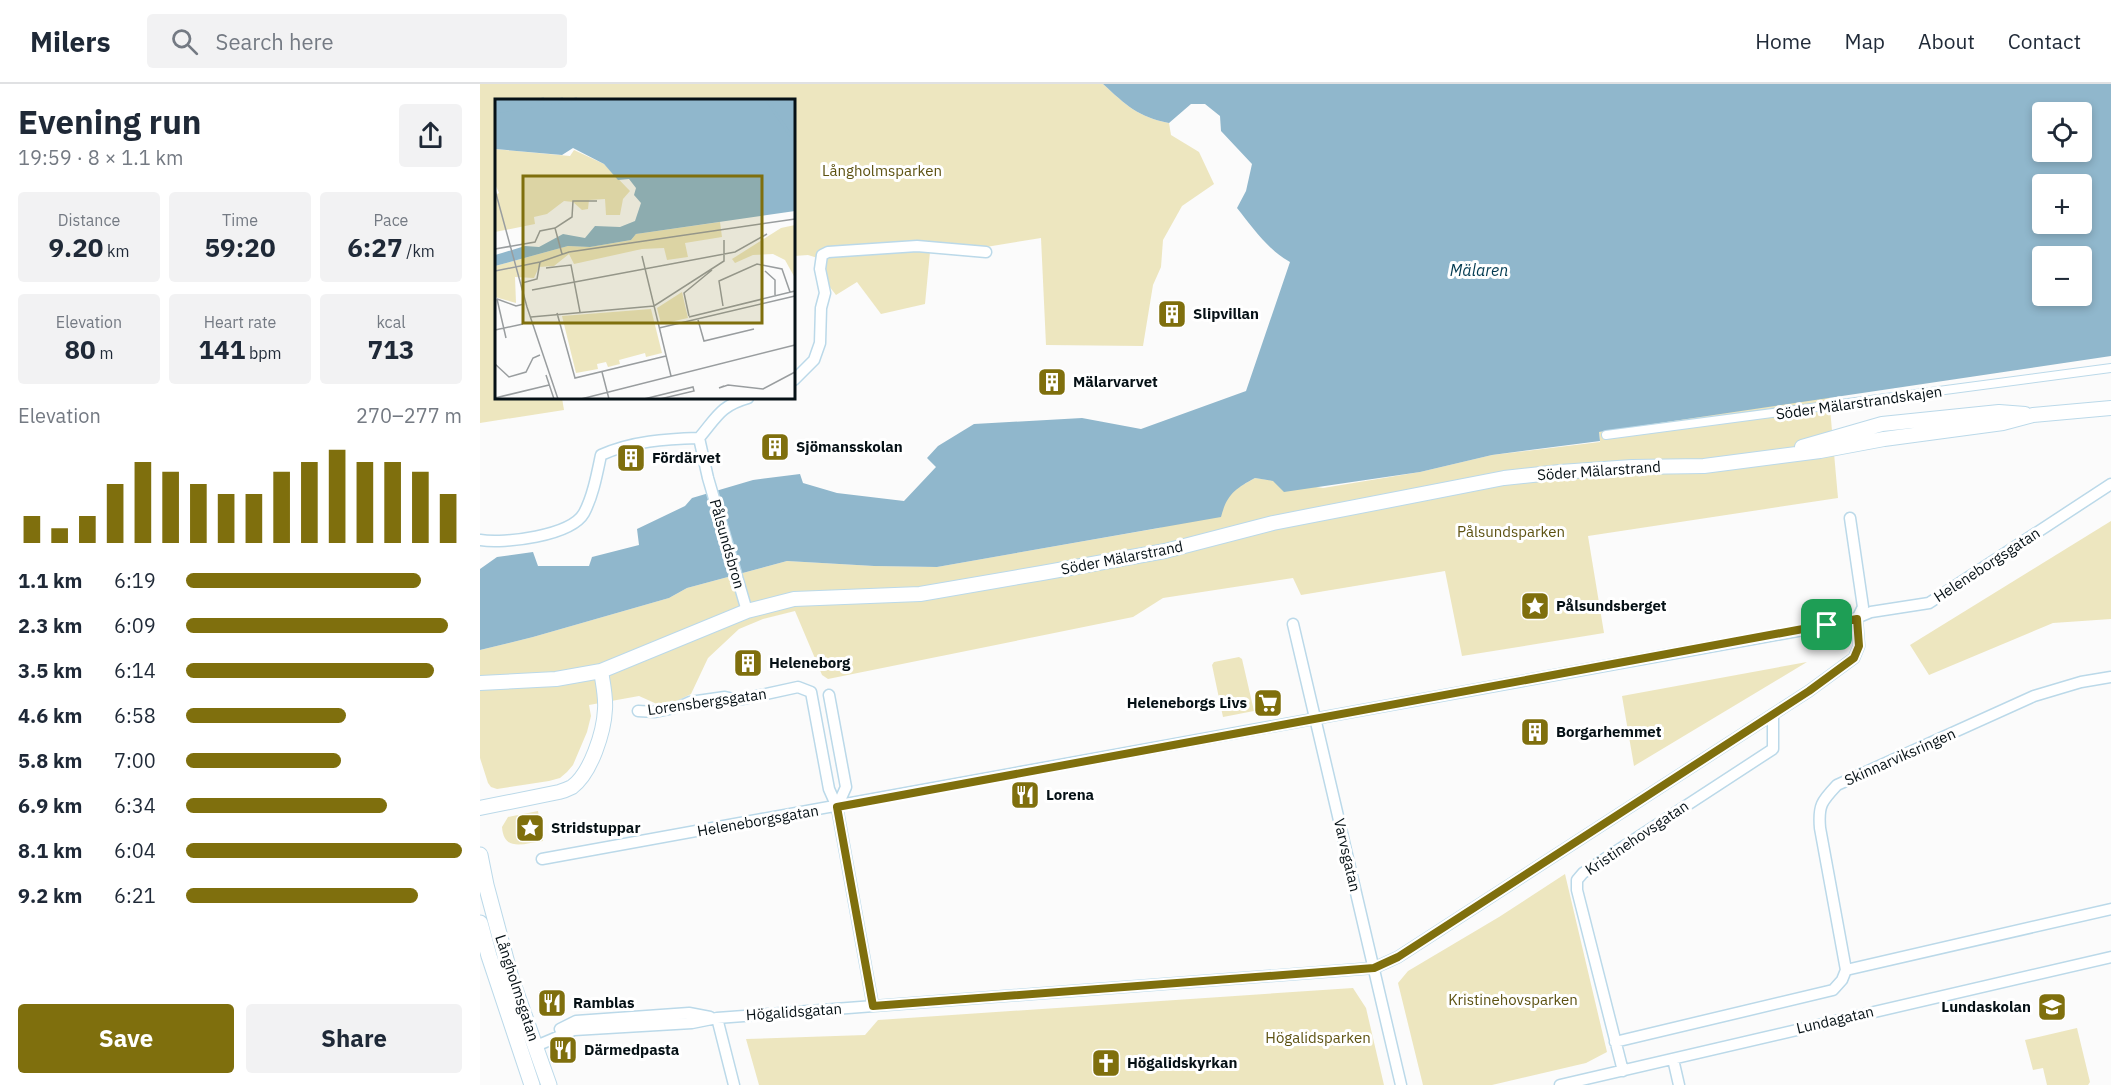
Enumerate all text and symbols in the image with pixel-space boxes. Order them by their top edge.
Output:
search box [147,14,567,68]
text: Milers [30,23,111,60]
icon: search [168,25,201,58]
text: Search here [216,27,334,56]
text: Home [1755,27,1812,55]
text: Map [1845,27,1885,55]
text: About [1918,27,1975,55]
text: Contact [2008,27,2081,55]
inset map [495,99,795,399]
text: Evening run [18,100,202,143]
map controls [2032,102,2092,306]
button: locate [2032,102,2092,162]
button: share [399,104,462,167]
text: 19:59 · 8 × 1.1 km [18,144,183,171]
park label: Långholmsparken [822,161,942,180]
button: + [2032,174,2092,234]
text: Distance [58,210,120,230]
text: Time [222,210,258,230]
text: Pace [374,210,408,230]
text: 9.20 [48,230,103,264]
text: 59:20 [205,230,275,264]
text: 6:27 [347,230,403,264]
text: km [103,241,130,261]
text: /km [403,241,435,261]
button: − [2032,246,2092,306]
water label: Mälaren [1450,260,1508,280]
building icon: Slipvillan [1156,298,1188,330]
place label: Slipvillan [1193,304,1259,323]
text: Elevation [56,312,122,332]
text: Heart rate [204,312,276,332]
text: kcal [376,312,406,332]
text: 80 [65,332,96,366]
text: 141 [198,332,245,366]
text: 713 [368,332,414,366]
text: m [96,343,113,363]
text: bpm [245,343,282,363]
building icon: Mälarvarvet [1036,366,1068,398]
place label: Mälarvarvet [1073,372,1158,391]
street label: Söder Mälarstrandskajen [1775,381,1943,424]
text: Elevation [18,402,101,429]
text: 270–277 m [356,402,462,429]
building icon: Sjömansskolan [759,431,791,463]
place label: Sjömansskolan [796,437,903,456]
building icon: Fördärvet [615,442,647,474]
place label: Fördärvet [652,448,721,467]
street label: Söder Mälarstrand [1536,457,1661,484]
street label: Pålsundsbron [706,497,749,591]
park label: Pålsundsparken [1457,522,1565,541]
street label: Heleneborgsgatan [1930,523,2043,606]
street label: Söder Mälarstrand [1059,536,1185,579]
text: 1.1 km [18,567,82,594]
text: 6:19 [114,567,156,594]
place icon: Pålsundsberget [1519,590,1551,622]
place label: Pålsundsberget [1556,596,1667,615]
pin [1801,599,1852,650]
icon: arrive [1810,608,1843,641]
text: 2.3 km [18,612,82,639]
text: 6:09 [114,612,156,639]
building icon: Heleneborg [732,647,764,679]
place label: Heleneborg [769,653,851,672]
text: 3.5 km [18,657,82,684]
text: 6:14 [114,657,156,684]
street label: Lorensbergsgatan [646,684,768,719]
supermarket icon: Heleneborgs Livs [1252,687,1284,719]
place label: Heleneborgs Livs [1127,693,1247,712]
text: 4.6 km [18,702,82,729]
text: 6:58 [114,702,156,729]
building icon: Borgarhemmet [1519,716,1551,748]
place label: Borgarhemmet [1556,722,1662,741]
street label: Skinnarviksringen [1841,724,1958,790]
text: 5.8 km [18,747,82,774]
text: 7:00 [114,747,156,774]
restaurant icon: Lorena [1009,779,1041,811]
place label: Lorena [1046,785,1095,804]
text: 6.9 km [18,792,82,819]
text: 6:34 [114,792,156,819]
street label: Kristinehovsgatan [1581,796,1692,879]
street label: Heleneborgsgatan [696,800,820,841]
place icon: Stridstuppar [514,812,546,844]
street label: Varvsgatan [1330,816,1365,893]
place label: Stridstuppar [551,818,640,837]
text: 8.1 km [18,837,82,864]
text: 6:04 [114,837,156,864]
text: 9.2 km [18,882,82,909]
text: 6:21 [114,882,156,909]
street label: Långholmsgatan [491,932,544,1044]
restaurant icon: Ramblas [536,987,568,1019]
park label: Kristinehovsparken [1448,990,1578,1009]
school or university icon: Lundaskolan [2036,991,2068,1023]
place label: Ramblas [573,993,635,1012]
place label: Lundaskolan [1941,997,2031,1016]
street label: Högalidsgatan [745,999,843,1024]
street label: Lundagatan [1794,1001,1875,1038]
button: Save [18,1004,234,1073]
button: Share [246,1004,462,1073]
park label: Högalidsparken [1265,1028,1371,1047]
restaurant icon: Därmedpasta [547,1034,579,1066]
place label: Därmedpasta [584,1040,680,1059]
church icon: Högalidskyrkan [1090,1047,1122,1079]
place label: Högalidskyrkan [1127,1053,1237,1072]

